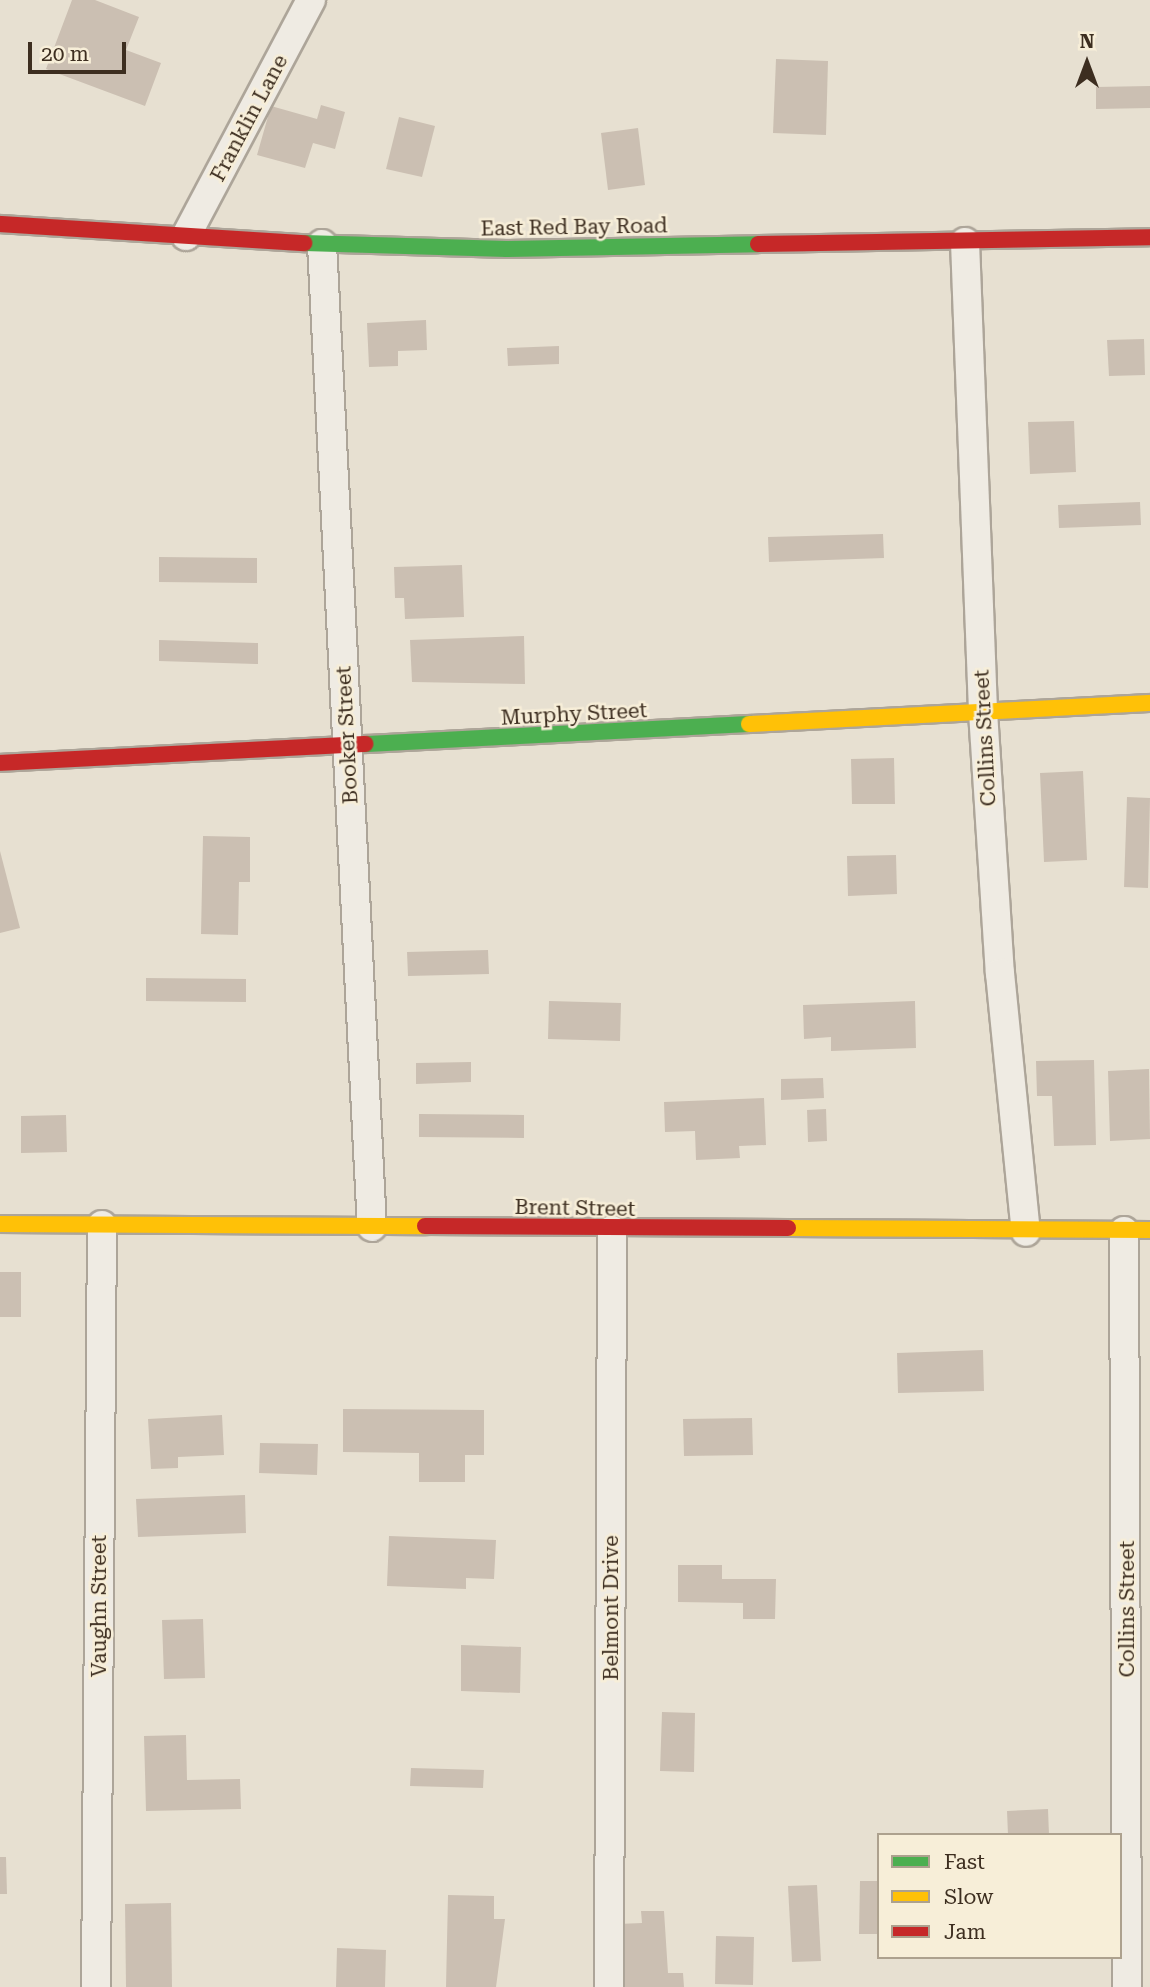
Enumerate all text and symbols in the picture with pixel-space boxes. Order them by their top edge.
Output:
scale bar [32,28,130,72]
north arrow [1052,28,1122,98]
text: N [1080,30,1094,53]
text: 20 m [41,42,89,66]
street label: Franklin Lane [205,50,293,186]
street label: East Red Bay Road [480,213,668,241]
street label: Booker Street [331,665,363,805]
street label: Collins Street [969,669,1001,807]
street label: Murphy Street [500,698,648,730]
street label: Brent Street [514,1194,636,1222]
street label: Vaughn Street [86,1535,112,1677]
street label: Belmont Drive [598,1535,624,1681]
street label: Collins Street [1114,1541,1140,1677]
legend [877,1833,1122,1959]
text: Fast [944,1850,985,1874]
text: Slow [944,1885,993,1909]
text: Jam [944,1920,986,1944]

